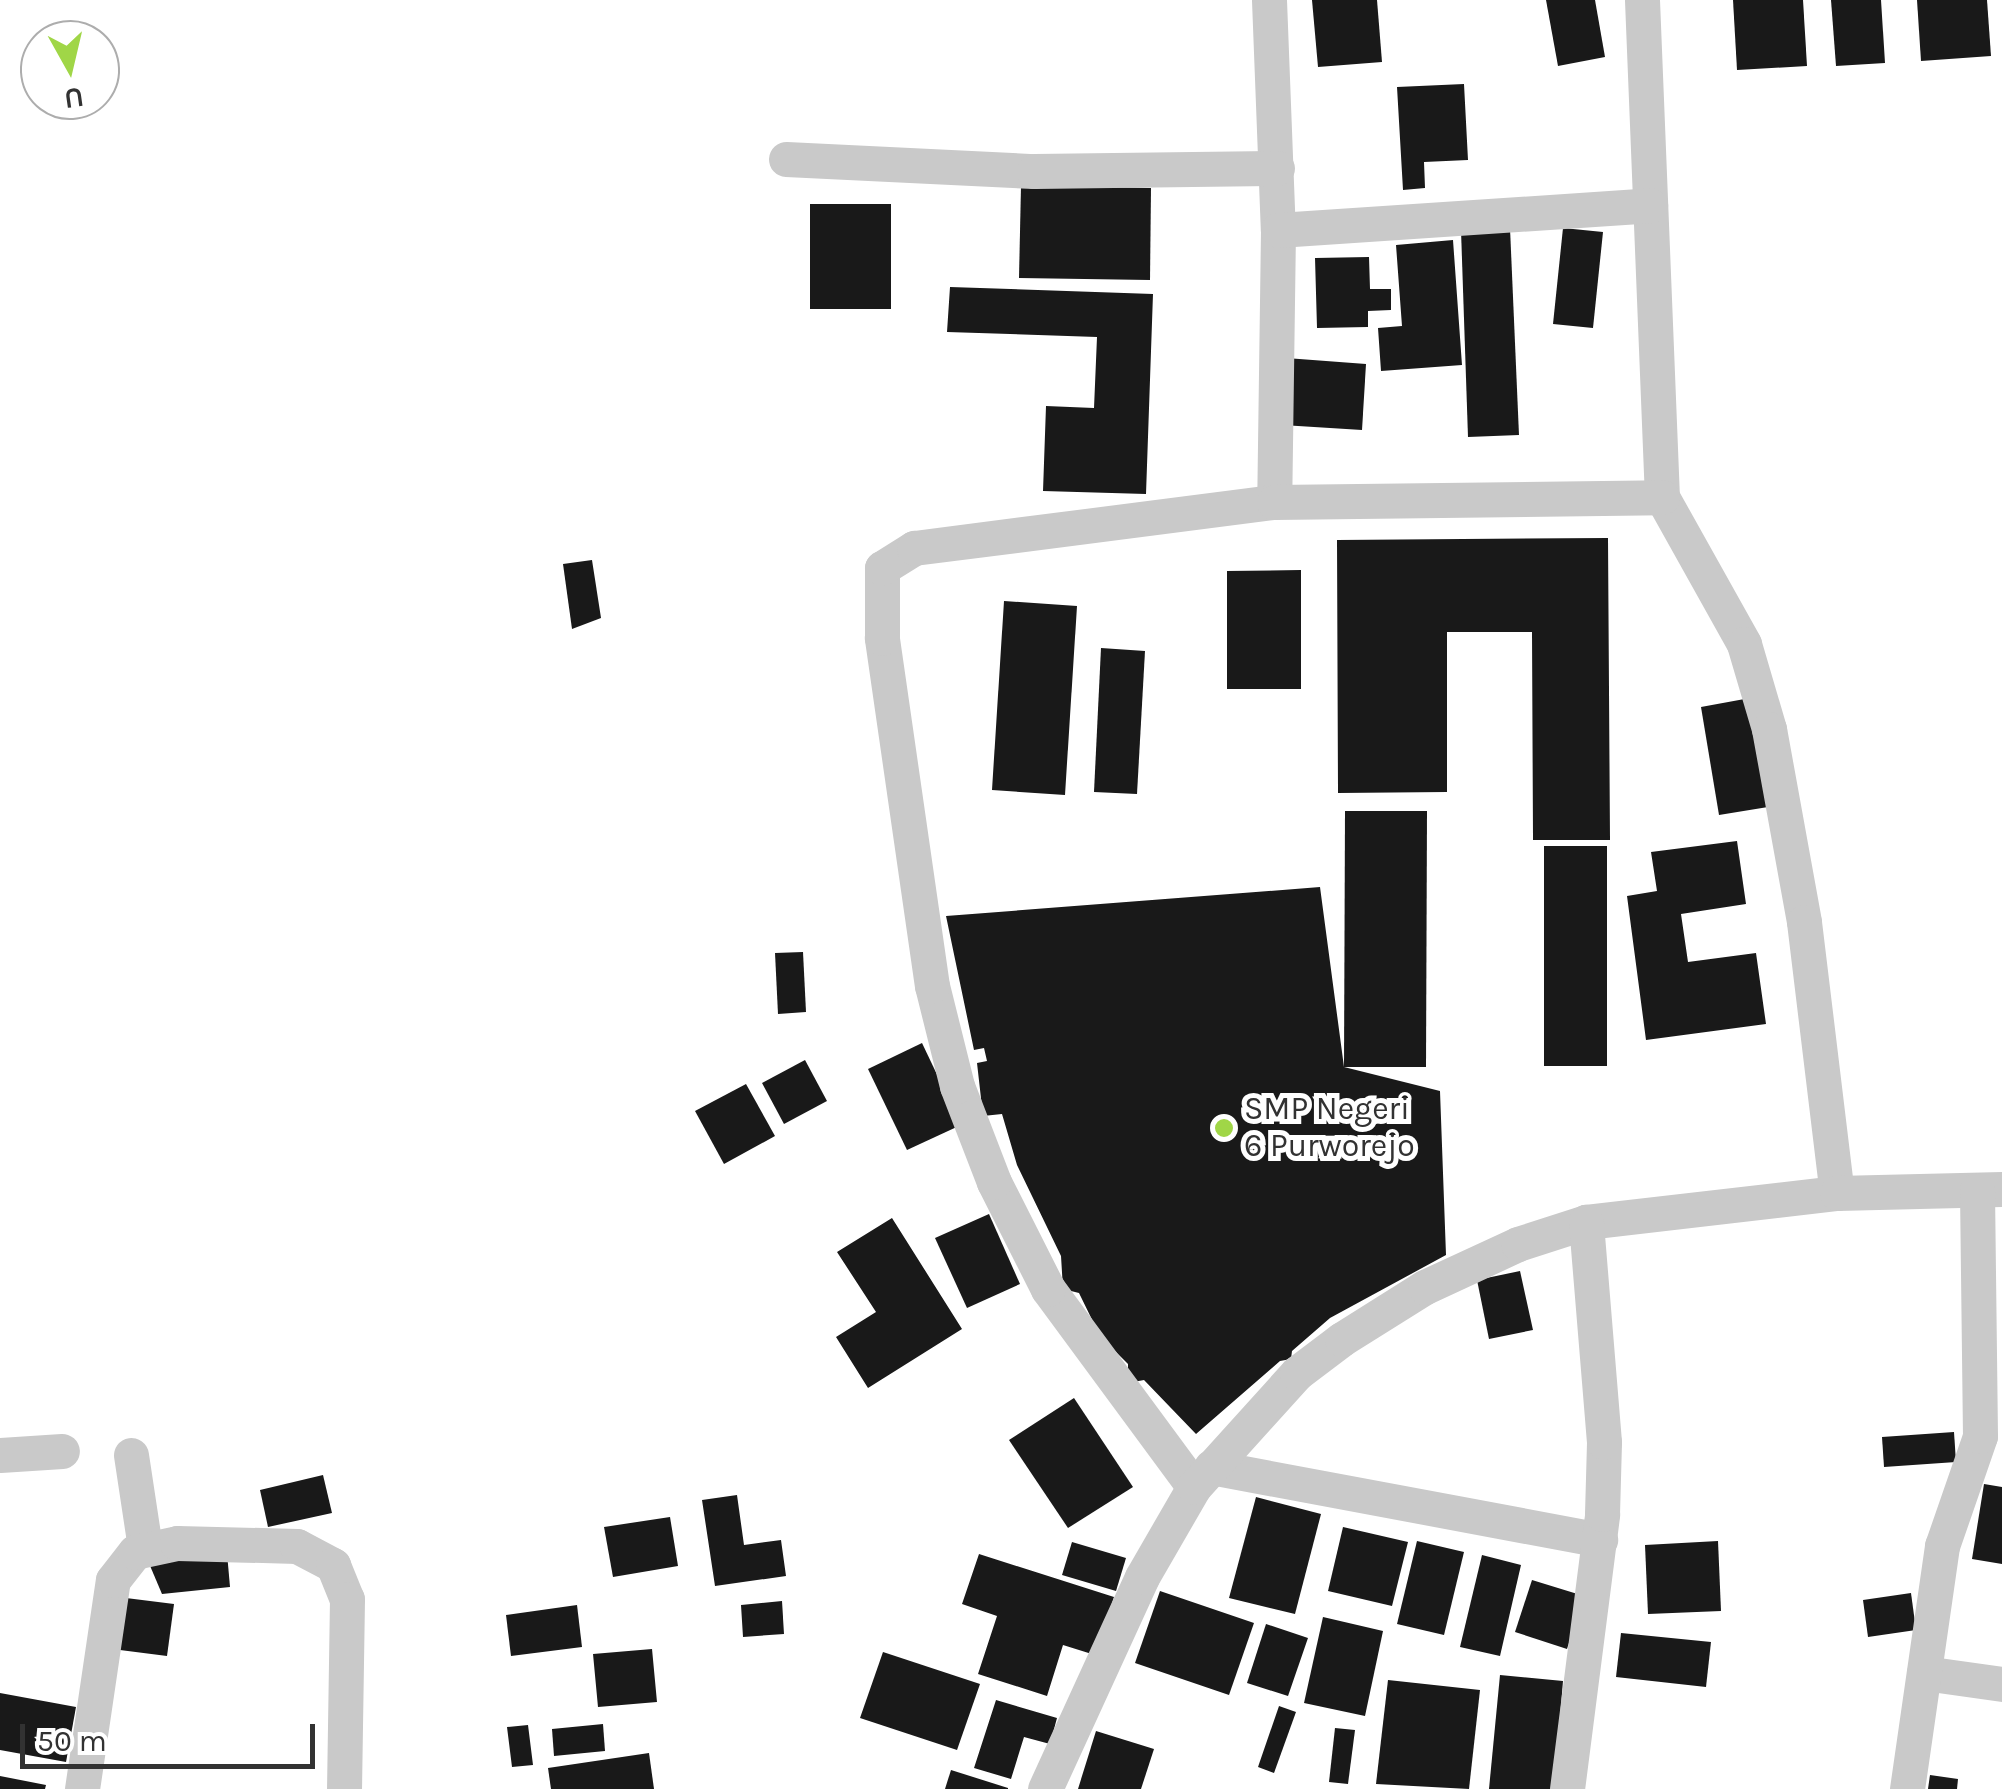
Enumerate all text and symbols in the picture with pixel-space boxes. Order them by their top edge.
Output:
north arrow [20,20,120,120]
text: U [62,81,86,116]
place label: SMP Negeri 6 Purworejo [1244,1091,1415,1166]
marker: SMP Negeri 6 Purworejo [1213,1117,1235,1139]
scale bar [25,1704,320,1766]
text: 50 m [37,1723,107,1759]

